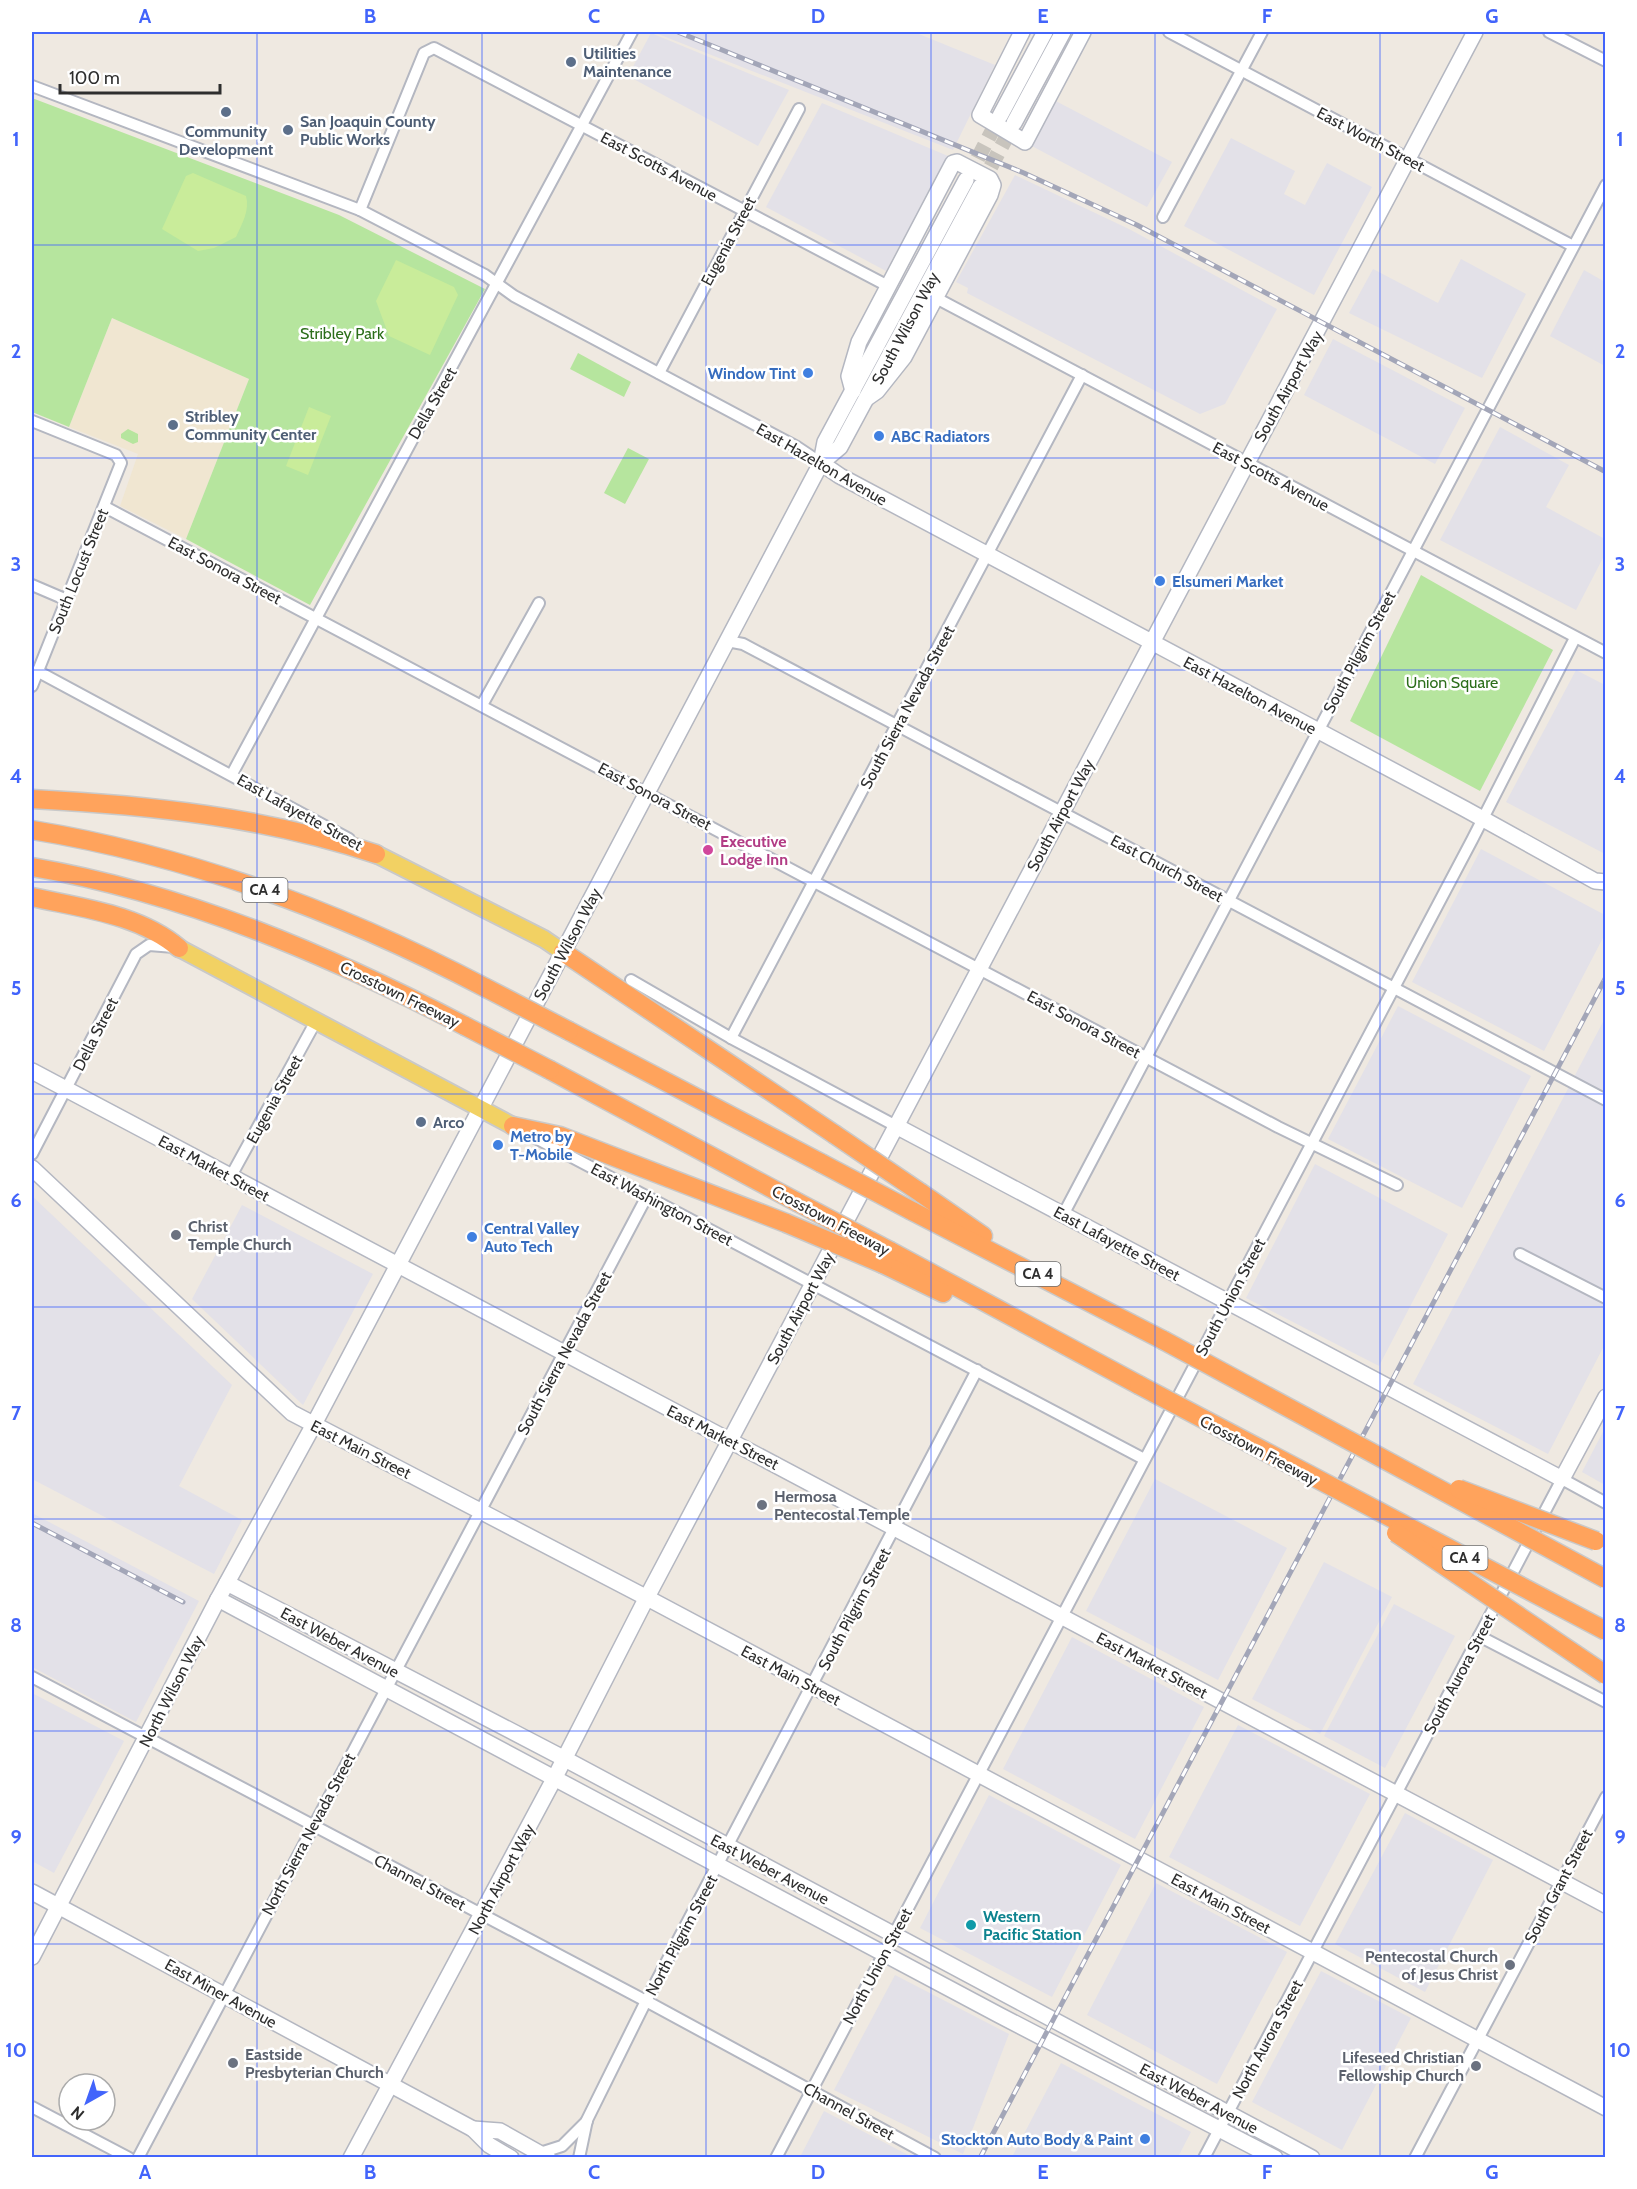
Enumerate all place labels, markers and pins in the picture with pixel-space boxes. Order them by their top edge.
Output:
place label: Utilities Maintenance [583,44,672,81]
marker: Utilities Maintenance [564,55,578,69]
marker: Community Development [219,105,233,119]
place label: San Joaquin County Public Works [300,112,436,149]
place label: Community Development [179,122,274,159]
marker: San Joaquin County Public Works [281,123,295,137]
place label: Window Tint [708,364,796,383]
marker: Window Tint [801,366,815,380]
place label: Stribley Community Center [185,407,317,444]
marker: Stribley Community Center [166,418,180,432]
place label: ABC Radiators [891,427,990,446]
marker: ABC Radiators [872,429,886,443]
place label: Elsumeri Market [1172,572,1284,591]
marker: Elsumeri Market [1153,574,1167,588]
place label: Executive Lodge Inn [720,832,788,869]
marker: Executive Lodge Inn [701,843,715,857]
place label: Arco [433,1113,464,1132]
marker: Arco [414,1115,428,1129]
place label: Metro by T-Mobile [510,1127,573,1164]
marker: Metro by T-Mobile [491,1138,505,1152]
place label: Christ Temple Church [188,1217,292,1254]
place label: Central Valley Auto Tech [484,1219,580,1256]
marker: Christ Temple Church [169,1228,183,1242]
marker: Central Valley Auto Tech [465,1230,479,1244]
place label: Hermosa Pentecostal Temple [774,1487,910,1524]
marker: Hermosa Pentecostal Temple [755,1498,769,1512]
place label: Western Pacific Station [983,1907,1082,1944]
marker: Western Pacific Station [964,1918,978,1932]
place label: Pentecostal Church of Jesus Christ [1365,1947,1498,1984]
marker: Pentecostal Church of Jesus Christ [1503,1958,1517,1972]
place label: Eastside Presbyterian Church [245,2045,384,2082]
place label: Lifeseed Christian Fellowship Church [1338,2048,1464,2085]
marker: Eastside Presbyterian Church [226,2056,240,2070]
marker: Lifeseed Christian Fellowship Church [1469,2059,1483,2073]
place label: Stockton Auto Body & Paint [941,2130,1133,2149]
marker: Stockton Auto Body & Paint [1138,2132,1152,2146]

